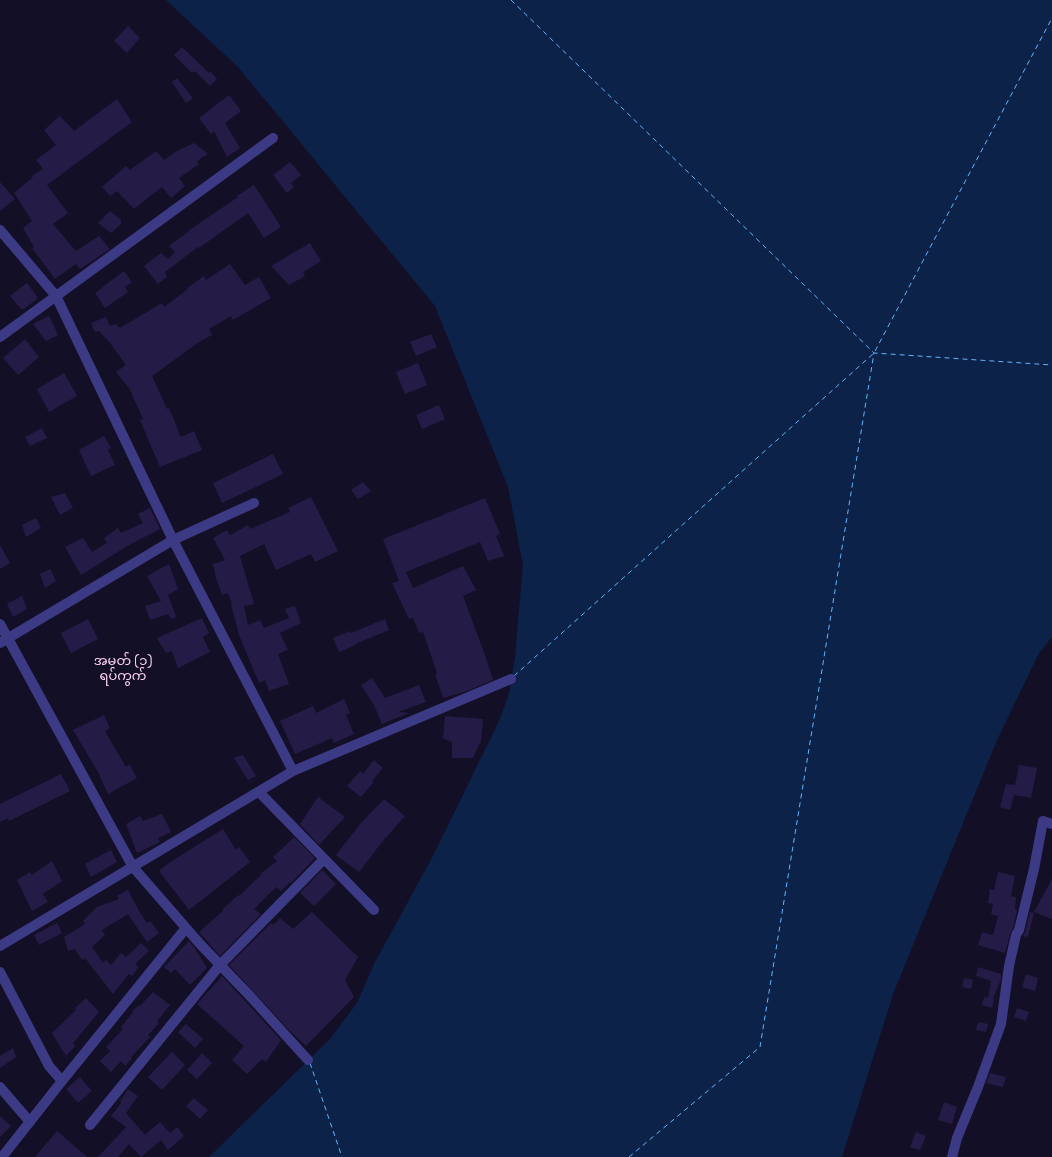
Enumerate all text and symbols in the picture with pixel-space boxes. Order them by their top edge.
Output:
district label: အမှတ် (၁) ရပ်ကွက် [94,653,152,684]

